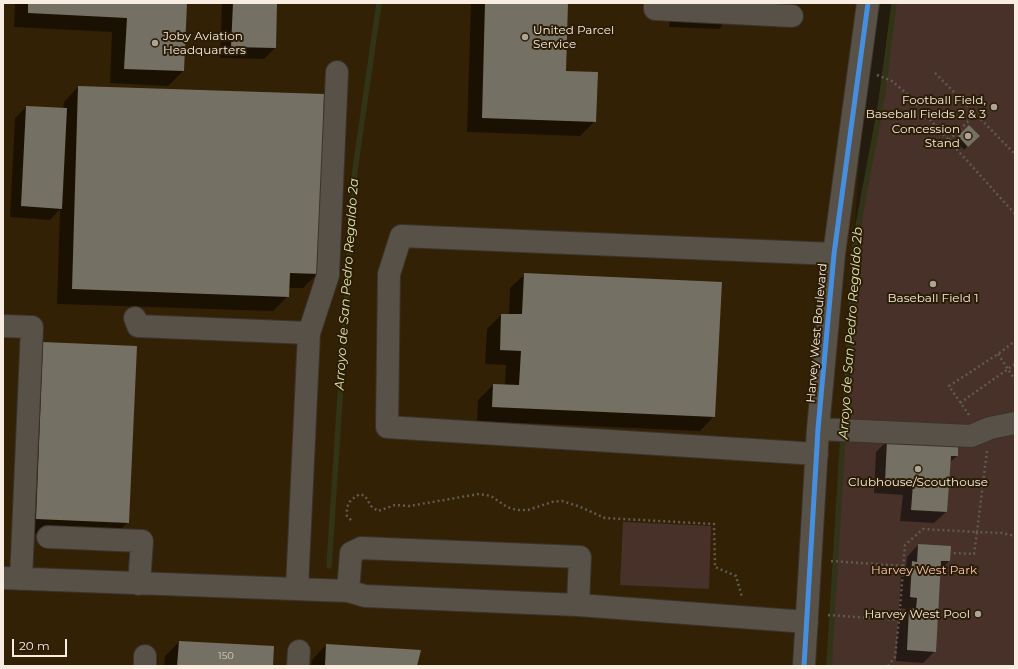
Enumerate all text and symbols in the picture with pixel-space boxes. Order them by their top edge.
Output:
place label: United Parcel Service [533,23,614,51]
place label: Joby Aviation Headquarters [163,29,246,57]
marker: United Parcel Service [520,32,530,42]
marker: Joby Aviation Headquarters [150,38,160,48]
place label: Football Field, Baseball Fields 2 & 3 [866,93,986,121]
marker: Football Field, Baseball Fields 2 & 3 [989,102,999,112]
place label: Concession Stand [892,122,960,150]
marker: Concession Stand [963,131,973,141]
water label: Arroyo de San Pedro Regaldo 2a [332,178,362,390]
water label: Arroyo de San Pedro Regaldo 2b [836,227,866,439]
street label: Harvey West Boulevard [804,263,830,403]
marker: Baseball Field 1 [928,279,938,289]
place label: Baseball Field 1 [888,291,978,305]
marker: Clubhouse/Scouthouse [913,464,923,474]
place label: Clubhouse/Scouthouse [848,475,988,489]
park label: Harvey West Park [871,563,977,577]
place label: Harvey West Pool [865,607,970,621]
marker: Harvey West Pool [973,609,983,619]
scale bar [14,631,69,657]
text: 20 m [19,638,50,653]
house number: 150 [218,650,234,662]

